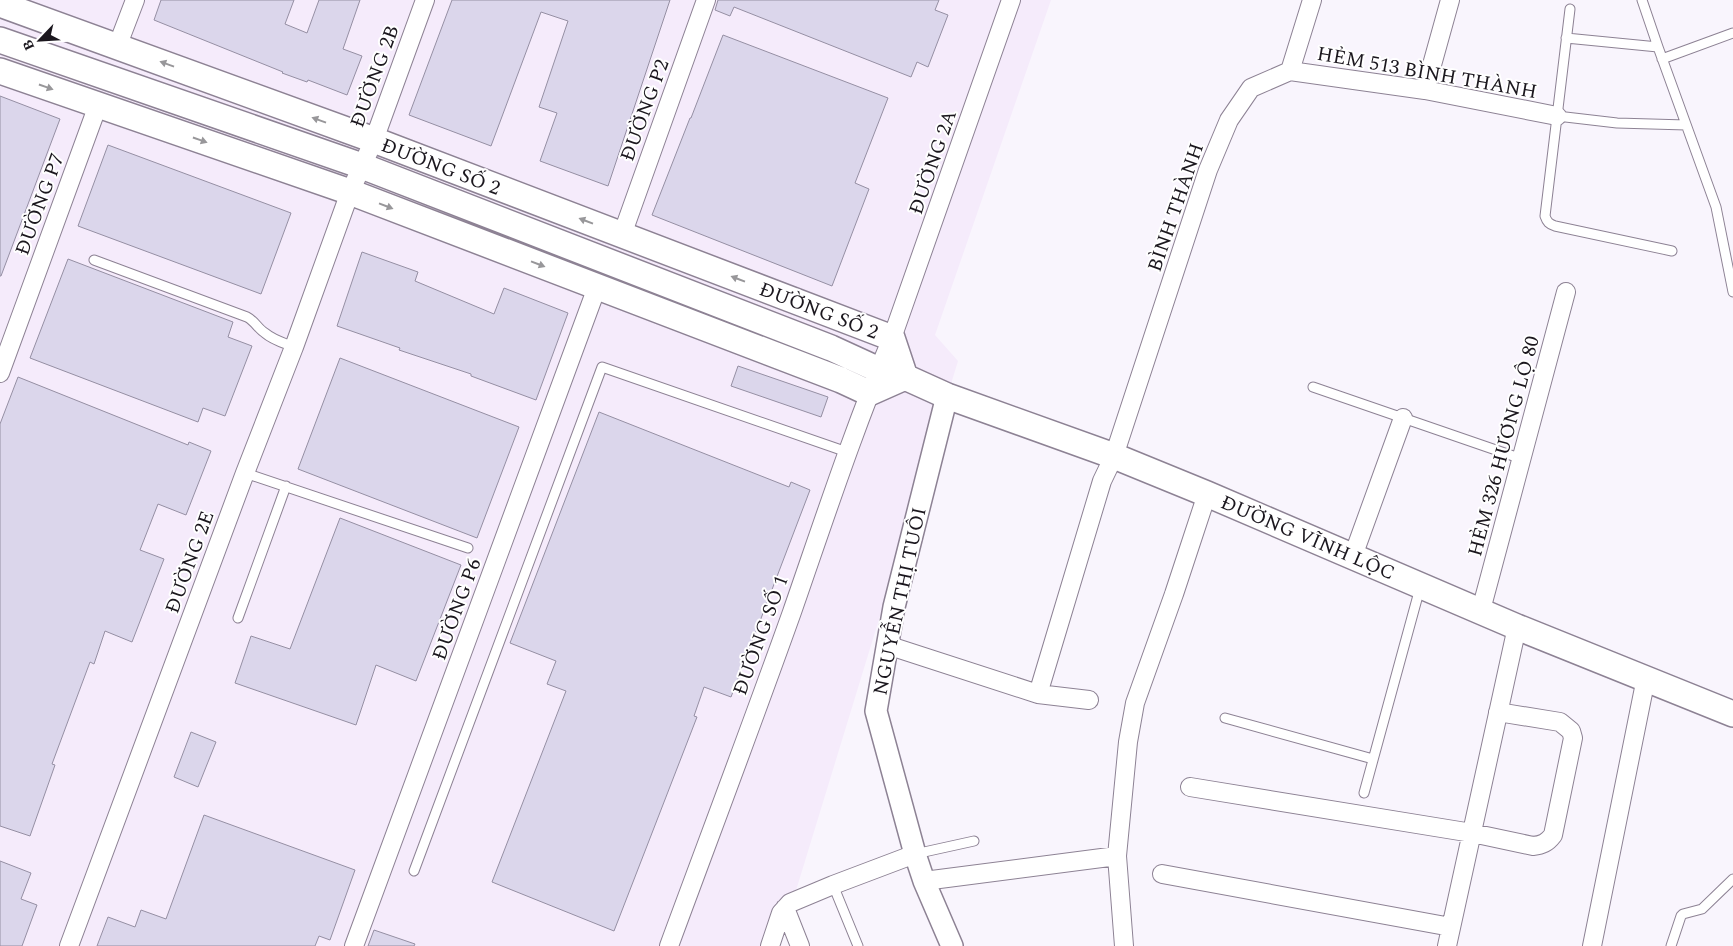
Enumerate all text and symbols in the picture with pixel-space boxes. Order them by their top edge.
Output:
north arrow [15,15,65,65]
street label: ĐƯỜNG 2B [343,21,407,132]
text: B [17,36,40,54]
street label: HẺM 513 BÌNH THÀNH [1314,39,1539,107]
street label: ĐƯỜNG P2 [613,55,677,166]
one-way arrow [159,60,174,67]
one-way arrow [39,83,54,91]
street label: ĐƯỜNG 2A [901,106,965,219]
one-way arrow [311,116,326,124]
street label: ĐƯỜNG SỐ 2 [377,130,505,203]
one-way arrow [192,137,207,144]
street label: BÌNH THÀNH [1140,139,1212,276]
street label: ĐƯỜNG P7 [8,149,72,260]
one-way arrow [379,202,394,210]
one-way arrow [578,217,593,225]
one-way arrow [530,261,545,268]
street label: ĐƯỜNG SỐ 2 [755,274,883,347]
one-way arrow [730,275,745,282]
street label: HẺM 326 HƯƠNG LỘ 80 [1460,333,1548,560]
street label: ĐƯỜNG VĨNH LỘC [1216,488,1400,588]
street label: NGUYỄN THỊ TUÔI [865,504,935,698]
street label: ĐƯỜNG 2E [158,507,222,618]
street label: ĐƯỜNG P6 [425,554,489,665]
street label: ĐƯỜNG SỐ 1 [725,571,797,700]

